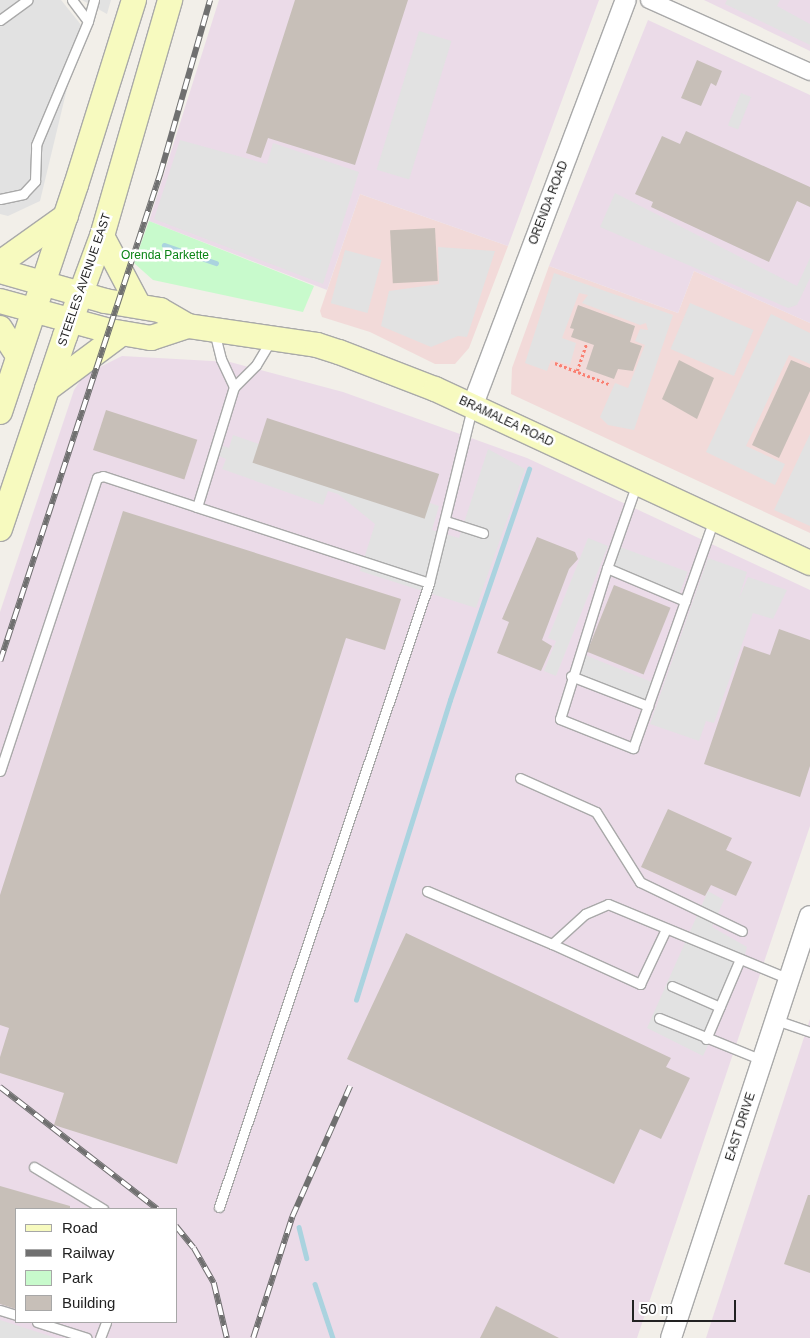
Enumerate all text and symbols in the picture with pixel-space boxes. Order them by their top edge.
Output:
street label: ORENDA ROAD [526,159,572,247]
street label: STEELES AVENUE EAST [55,211,115,349]
park label: Orenda Parkette [121,249,209,263]
street label: BRAMALEA ROAD [456,394,556,450]
street label: EAST DRIVE [723,1091,759,1163]
legend [15,1208,178,1323]
text: Road [62,1219,98,1236]
text: Railway [62,1244,115,1261]
text: Park [62,1269,93,1286]
scale bar [635,1290,739,1322]
text: Building [62,1294,115,1311]
text: 50 m [640,1300,673,1317]

